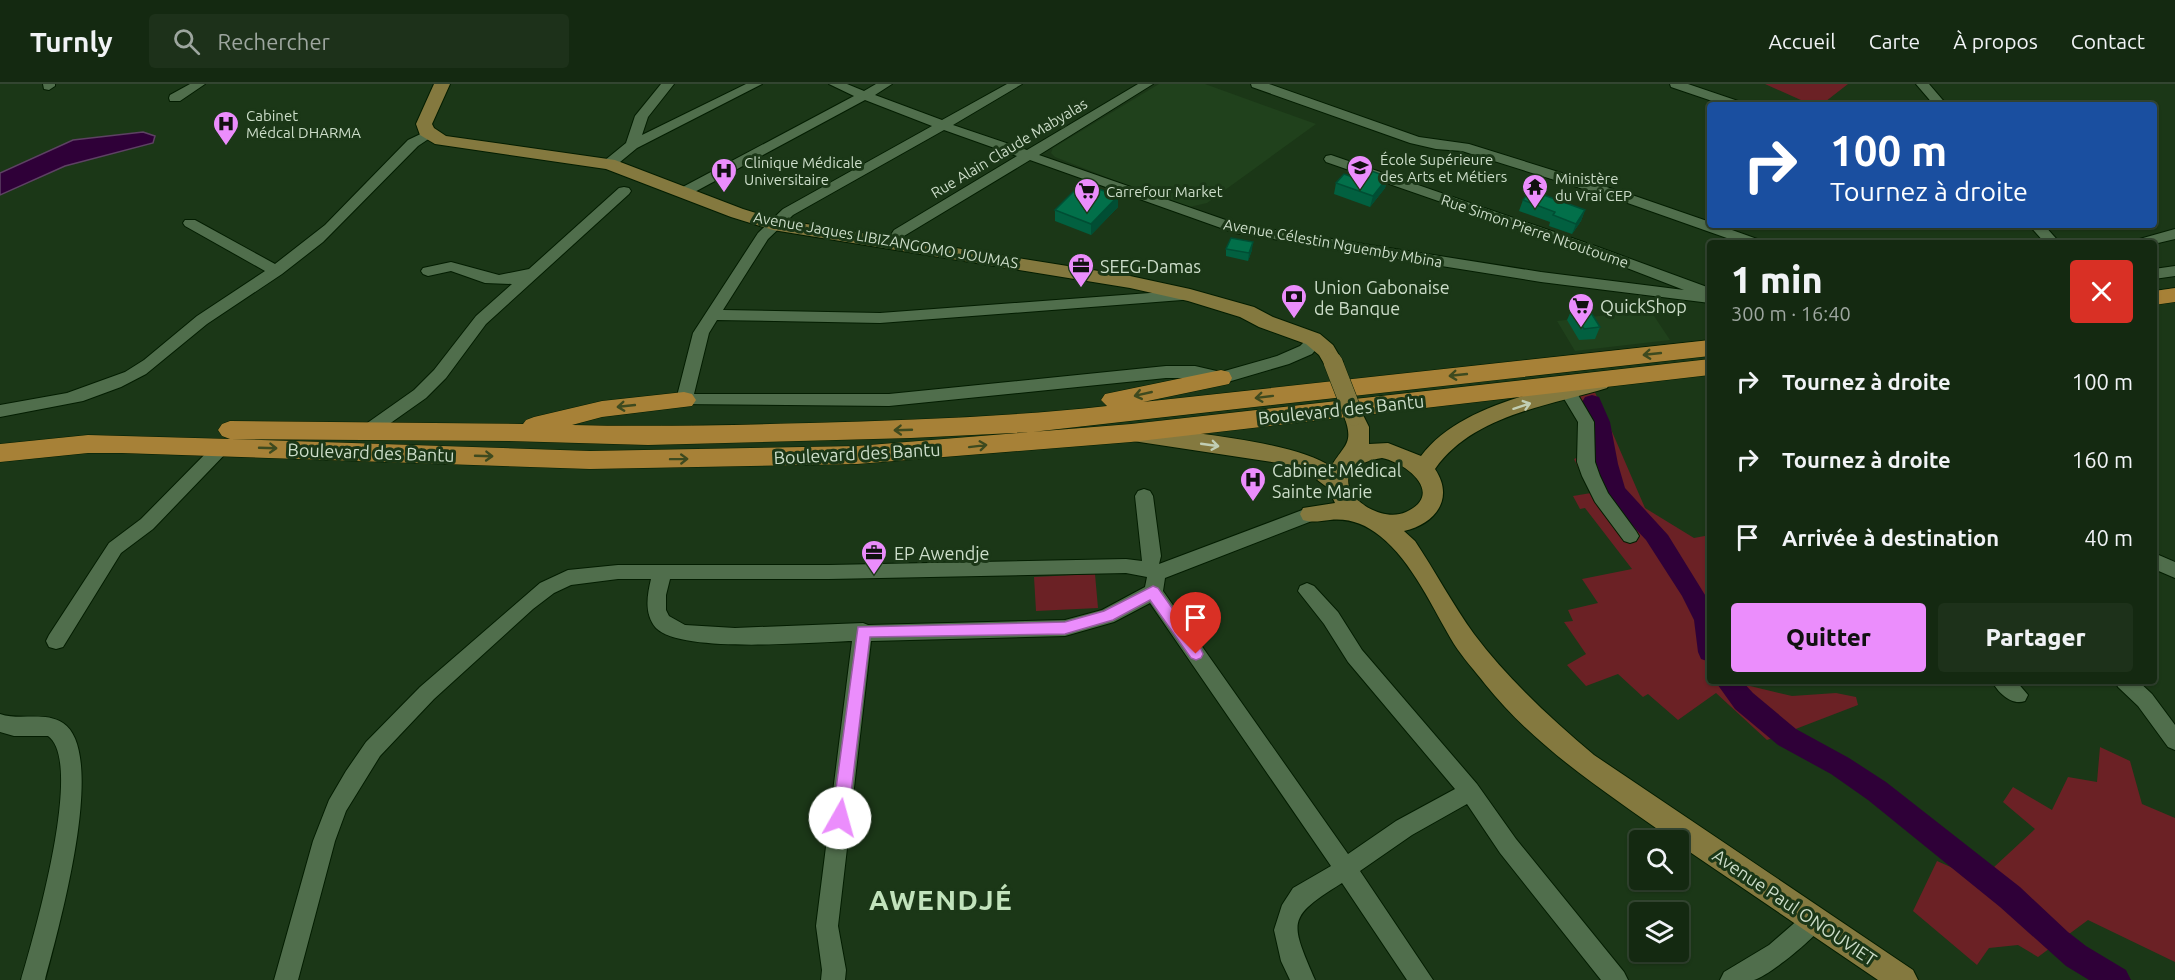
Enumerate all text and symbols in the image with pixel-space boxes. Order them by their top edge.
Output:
search box [149,14,569,68]
icon: search [170,25,203,58]
text: Turnly [30,26,113,57]
text: Rechercher [218,29,330,54]
text: Accueil [1768,29,1836,53]
text: Carte [1869,29,1920,53]
text: À propos [1953,29,2038,53]
text: Contact [2071,29,2145,53]
street label: Rue Alain Claude Mabyalas [928,95,1090,201]
place label: Cabinet Médcal DHARMA [246,107,361,141]
hospital icon: Cabinet Médcal DHARMA [211,109,241,147]
icon: right [1731,126,1809,204]
text: 100 m [1830,127,1947,174]
place label: École Supérieure des Arts et Métiers [1380,151,1507,185]
school or university icon: École Supérieure des Arts et Métiers [1345,153,1375,191]
place label: Clinique Médicale Universitaire [744,154,863,188]
hospital icon: Clinique Médicale Universitaire [709,156,739,194]
place label: Ministère du Vrai CEP [1555,170,1632,204]
temple icon: Ministère du Vrai CEP [1520,172,1550,210]
supermarket icon: Carrefour Market [1072,176,1102,214]
text: Tournez à droite [1830,176,2028,206]
place label: Carrefour Market [1106,183,1223,200]
street label: Rue Simon Pierre Ntoutoume [1439,191,1631,271]
street label: Avenue Jaques LIBIZANGOMO JOUMAS [752,208,1020,272]
street label: Avenue Célestin Nguemby Mbina [1222,215,1444,271]
office icon: SEEG-Damas [1066,251,1096,289]
place label: SEEG-Damas [1100,256,1201,276]
text: 1 min [1731,259,1823,300]
button: close [2070,260,2133,323]
place label: Union Gabonaise de Banque [1314,277,1450,318]
bank icon: Union Gabonaise de Banque [1279,282,1309,320]
supermarket icon: QuickShop [1566,291,1596,329]
place label: QuickShop [1600,296,1687,317]
text: 300 m · 16:40 [1731,302,1851,325]
one-way arrow [1642,349,1662,360]
icon: right [1731,365,1764,398]
text: Tournez à droite [1782,369,1951,394]
text: 100 m [2072,369,2133,394]
one-way arrow [1448,370,1468,381]
one-way arrow [1134,389,1153,400]
street label: Boulevard des Bantu [1257,390,1425,428]
one-way arrow [1255,391,1275,402]
one-way arrow [617,400,636,411]
one-way arrow [1512,400,1531,411]
one-way arrow [893,424,913,435]
street label: Boulevard des Bantu [287,439,455,465]
street label: Boulevard des Bantu [773,439,941,467]
one-way arrow [968,440,988,451]
one-way arrow [1199,440,1219,451]
one-way arrow [258,442,277,453]
icon: right [1731,443,1764,476]
text: Tournez à droite [1782,447,1951,472]
text: 160 m [2072,447,2133,472]
one-way arrow [473,450,493,461]
one-way arrow [668,453,688,465]
place label: Cabinet Médical Sainte Marie [1272,460,1402,501]
hospital icon: Cabinet Médical Sainte Marie [1238,465,1268,503]
icon: arrive [1731,521,1764,554]
text: Arrivée à destination [1782,525,1999,550]
text: 40 m [2084,525,2133,550]
office icon: EP Awendje [859,538,889,576]
place label: EP Awendje [894,543,990,563]
pin [1170,592,1221,654]
icon: arrive [1179,601,1212,634]
button: Quitter [1731,603,1926,672]
button: Partager [1938,603,2133,672]
position arrow [808,786,872,850]
map controls [1629,830,1689,962]
button: search [1629,830,1689,890]
street label: Avenue Paul ONOUVIET [1709,845,1881,969]
district label: AWENDJÉ [869,883,1013,915]
button: layers [1629,902,1689,962]

